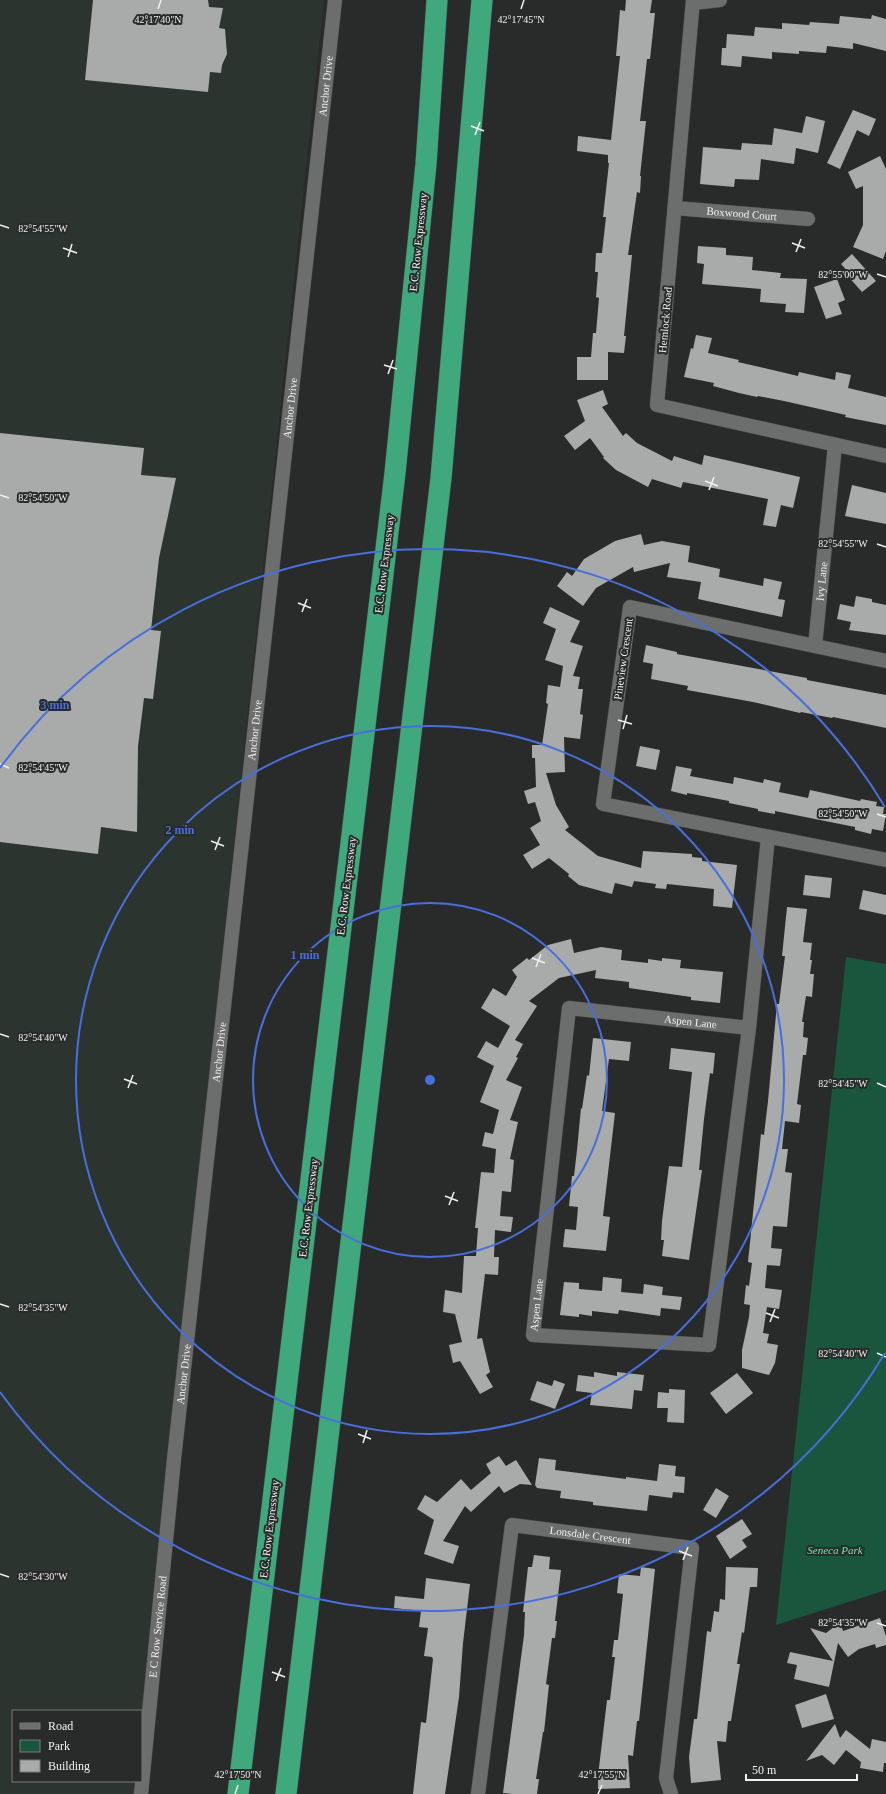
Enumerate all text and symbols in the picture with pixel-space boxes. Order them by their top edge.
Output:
text: 42°17'40"N [134,14,182,25]
text: 42°17'45"N [497,14,545,25]
street label: Anchor Drive [316,55,335,117]
street label: E.C. Row Expressway [407,192,429,292]
street label: Boxwood Court [706,205,777,222]
text: 82°54'55"W [18,223,68,234]
text: 82°55'00"W [818,269,868,280]
street label: Hemlock Road [656,286,674,354]
street label: Anchor Drive [281,377,299,439]
text: 82°54'50"W [18,492,68,503]
street label: E.C. Row Expressway [372,514,396,614]
text: 82°54'55"W [818,538,868,549]
street label: Ivy Lane [814,561,829,602]
street label: Pineview Crescent [611,617,635,701]
text: 3 min [40,698,70,712]
street label: Anchor Drive [245,699,264,761]
text: 82°54'45"W [18,762,68,773]
text: 82°54'50"W [818,808,868,819]
text: 2 min [165,823,195,837]
street label: E.C. Row Expressway [334,836,358,936]
text: 1 min [290,948,320,962]
street label: Aspen Lane [664,1013,718,1030]
street label: Anchor Drive [210,1021,228,1083]
text: 82°54'40"W [18,1032,68,1043]
centre of rings [423,1073,437,1087]
text: 82°54'45"W [818,1078,868,1089]
street label: E.C. Row Expressway [296,1158,320,1258]
street label: Aspen Lane [527,1278,545,1332]
text: 82°54'35"W [18,1302,68,1313]
street label: Anchor Drive [174,1343,193,1405]
text: 82°54'40"W [818,1348,868,1359]
street label: E.C. Row Expressway [257,1479,281,1579]
street label: Lonsdale Crescent [549,1524,631,1546]
park label: Seneca Park [807,1544,864,1556]
text: 82°54'30"W [18,1571,68,1582]
street label: E C Row Service Road [146,1575,168,1678]
text: 82°54'35"W [818,1617,868,1628]
legend [12,1710,142,1782]
text: Road [48,1719,73,1733]
text: Park [48,1739,70,1753]
scale bar [746,1756,857,1782]
text: Building [48,1759,90,1773]
text: 50 m [752,1763,777,1777]
text: 42°17'50"N [214,1769,262,1780]
text: 42°17'55"N [578,1769,626,1780]

